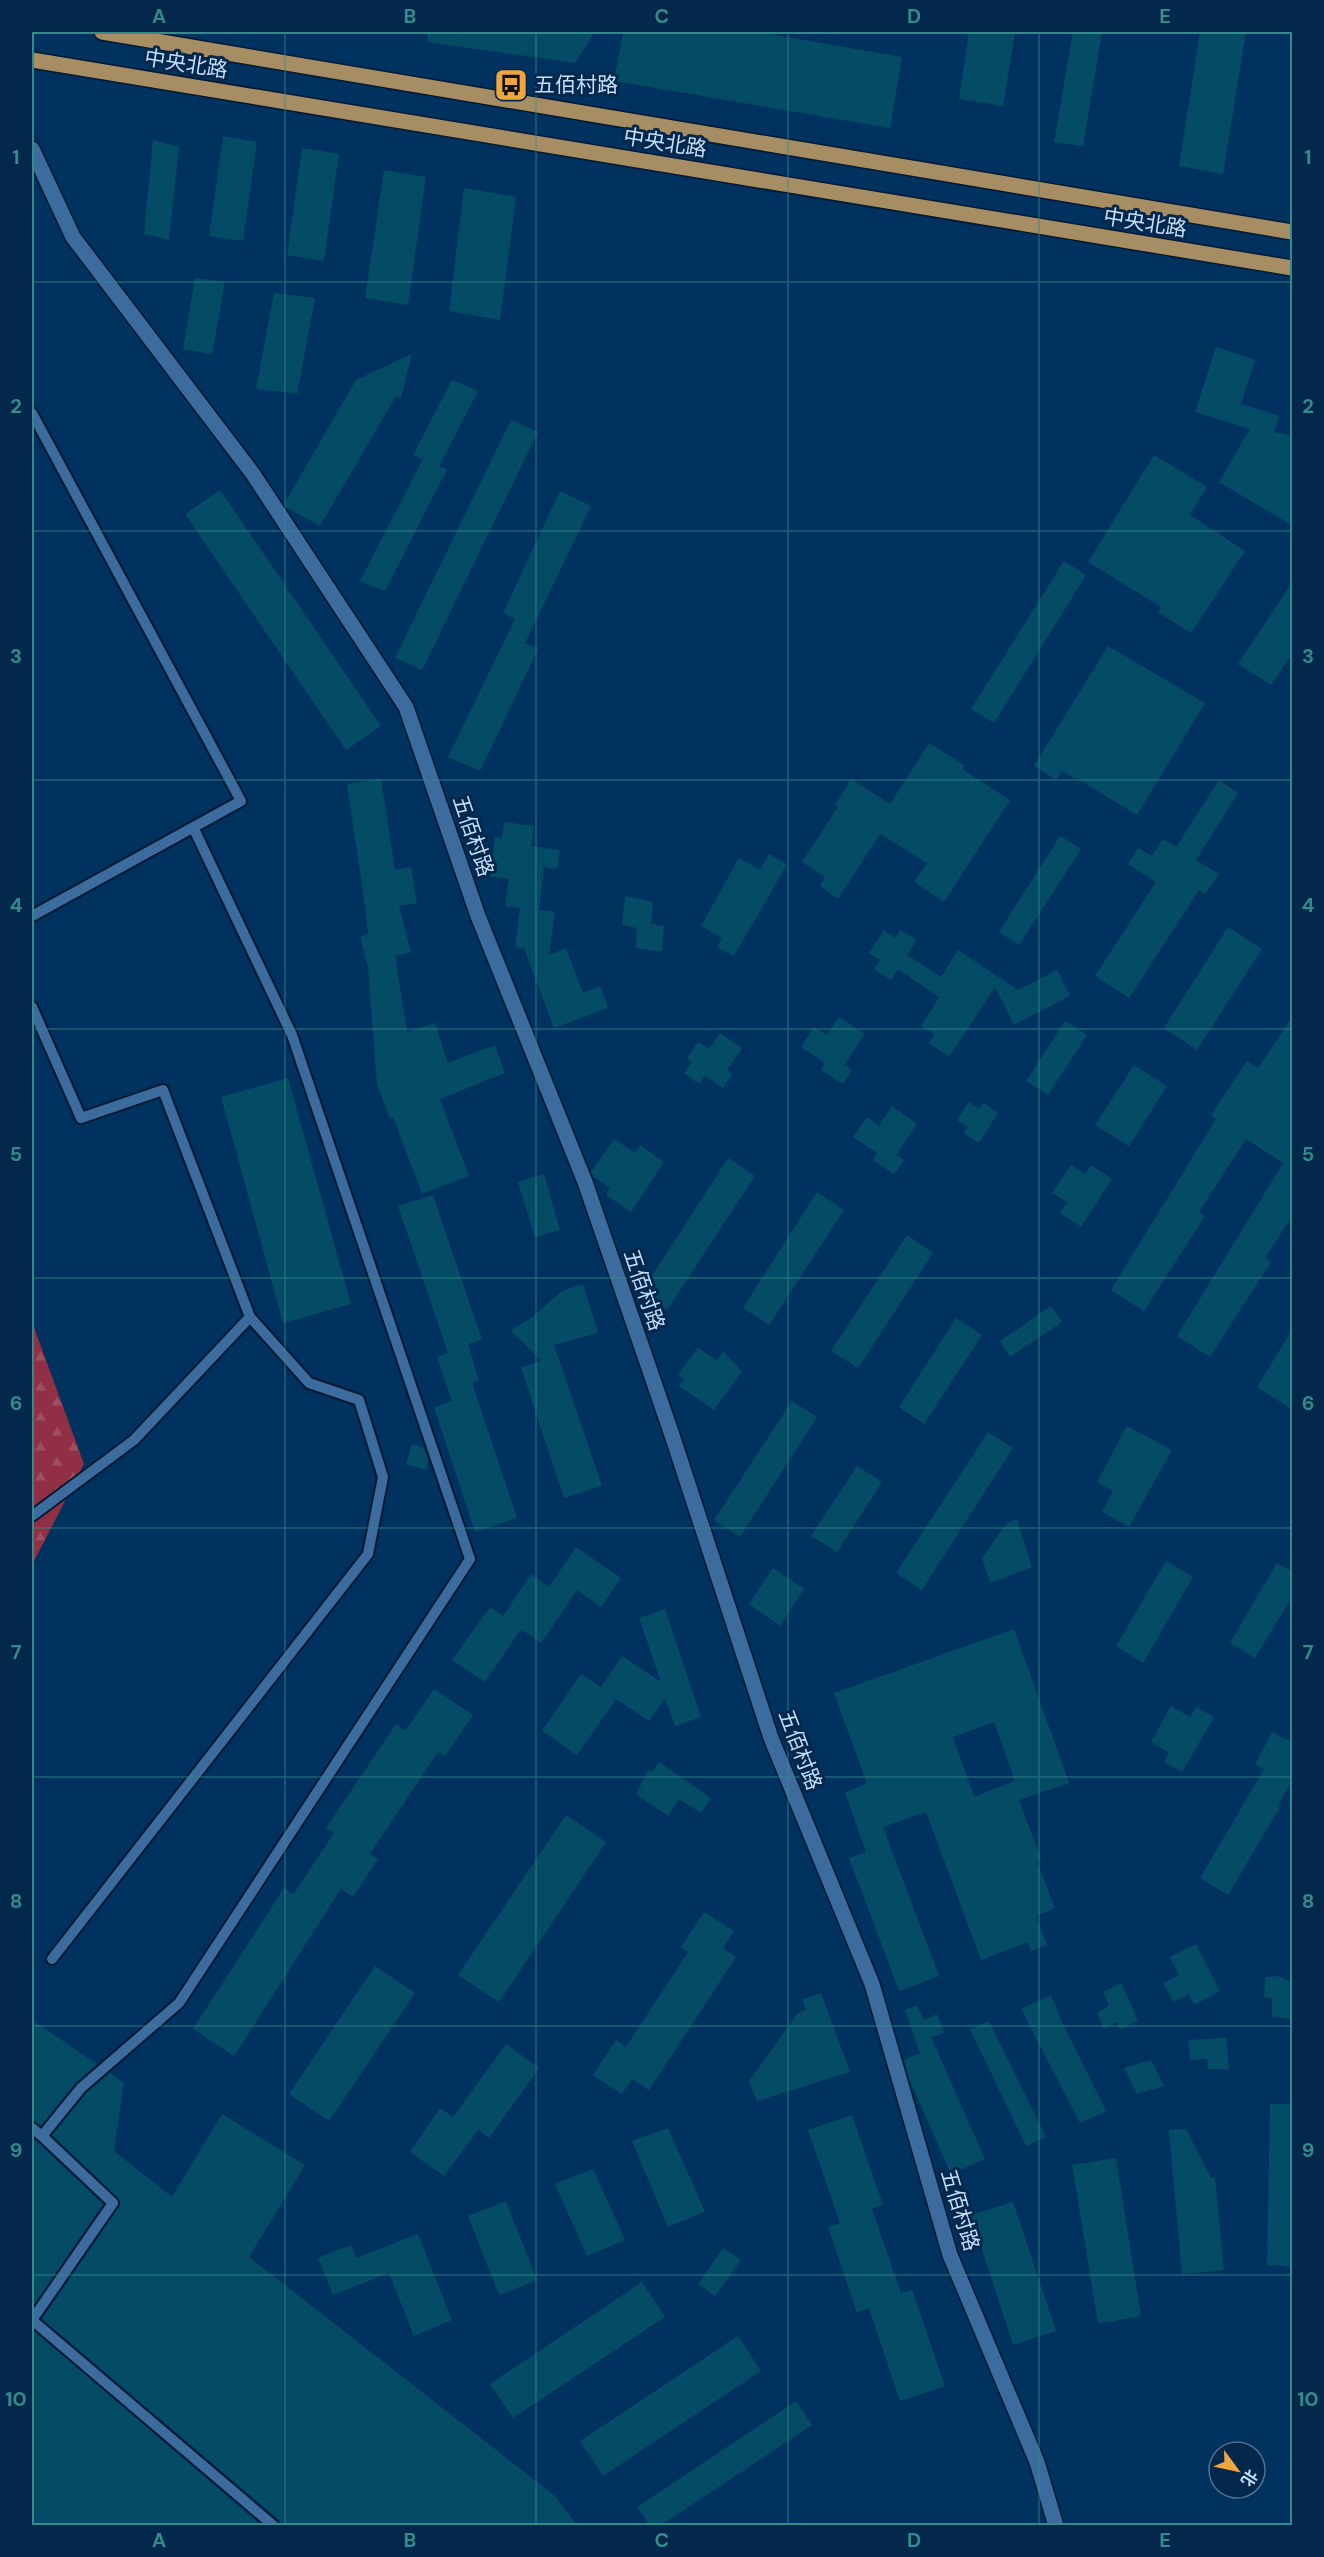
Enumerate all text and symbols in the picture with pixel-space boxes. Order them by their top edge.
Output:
text: A [152,3,166,29]
text: B [404,3,416,29]
text: C [655,3,669,29]
text: D [907,3,921,29]
text: E [1159,3,1171,29]
street label: 中央北路 [142,44,230,84]
bus stop icon: 五佰村路 [493,67,529,103]
place label: 五佰村路 [534,71,618,99]
street label: 中央北路 [621,123,709,163]
text: 1 [12,144,20,170]
text: 1 [1304,144,1312,170]
street label: 中央北路 [1101,203,1189,243]
text: 2 [10,393,22,419]
text: 2 [1302,393,1314,419]
text: 3 [10,643,22,669]
text: 3 [1302,643,1314,669]
street label: 五佰村路 [446,792,500,880]
text: 4 [10,892,23,918]
text: 4 [1302,892,1315,918]
text: 5 [10,1141,22,1167]
text: 5 [1302,1141,1314,1167]
street label: 五佰村路 [617,1246,671,1334]
text: 6 [10,1390,22,1416]
text: 6 [1302,1390,1314,1416]
text: 7 [11,1639,22,1665]
text: 7 [1303,1639,1314,1665]
street label: 五佰村路 [772,1706,828,1794]
text: 8 [10,1888,22,1914]
text: 8 [1302,1888,1314,1914]
text: 9 [10,2137,22,2163]
text: 9 [1302,2137,1314,2163]
street label: 五佰村路 [934,2166,986,2254]
text: 10 [5,2386,27,2412]
text: 10 [1297,2386,1319,2412]
north arrow [1207,2440,1267,2500]
text: 北 [1236,2465,1262,2490]
text: A [152,2527,166,2553]
text: B [404,2527,416,2553]
text: C [655,2527,669,2553]
text: D [907,2527,921,2553]
text: E [1159,2527,1171,2553]

